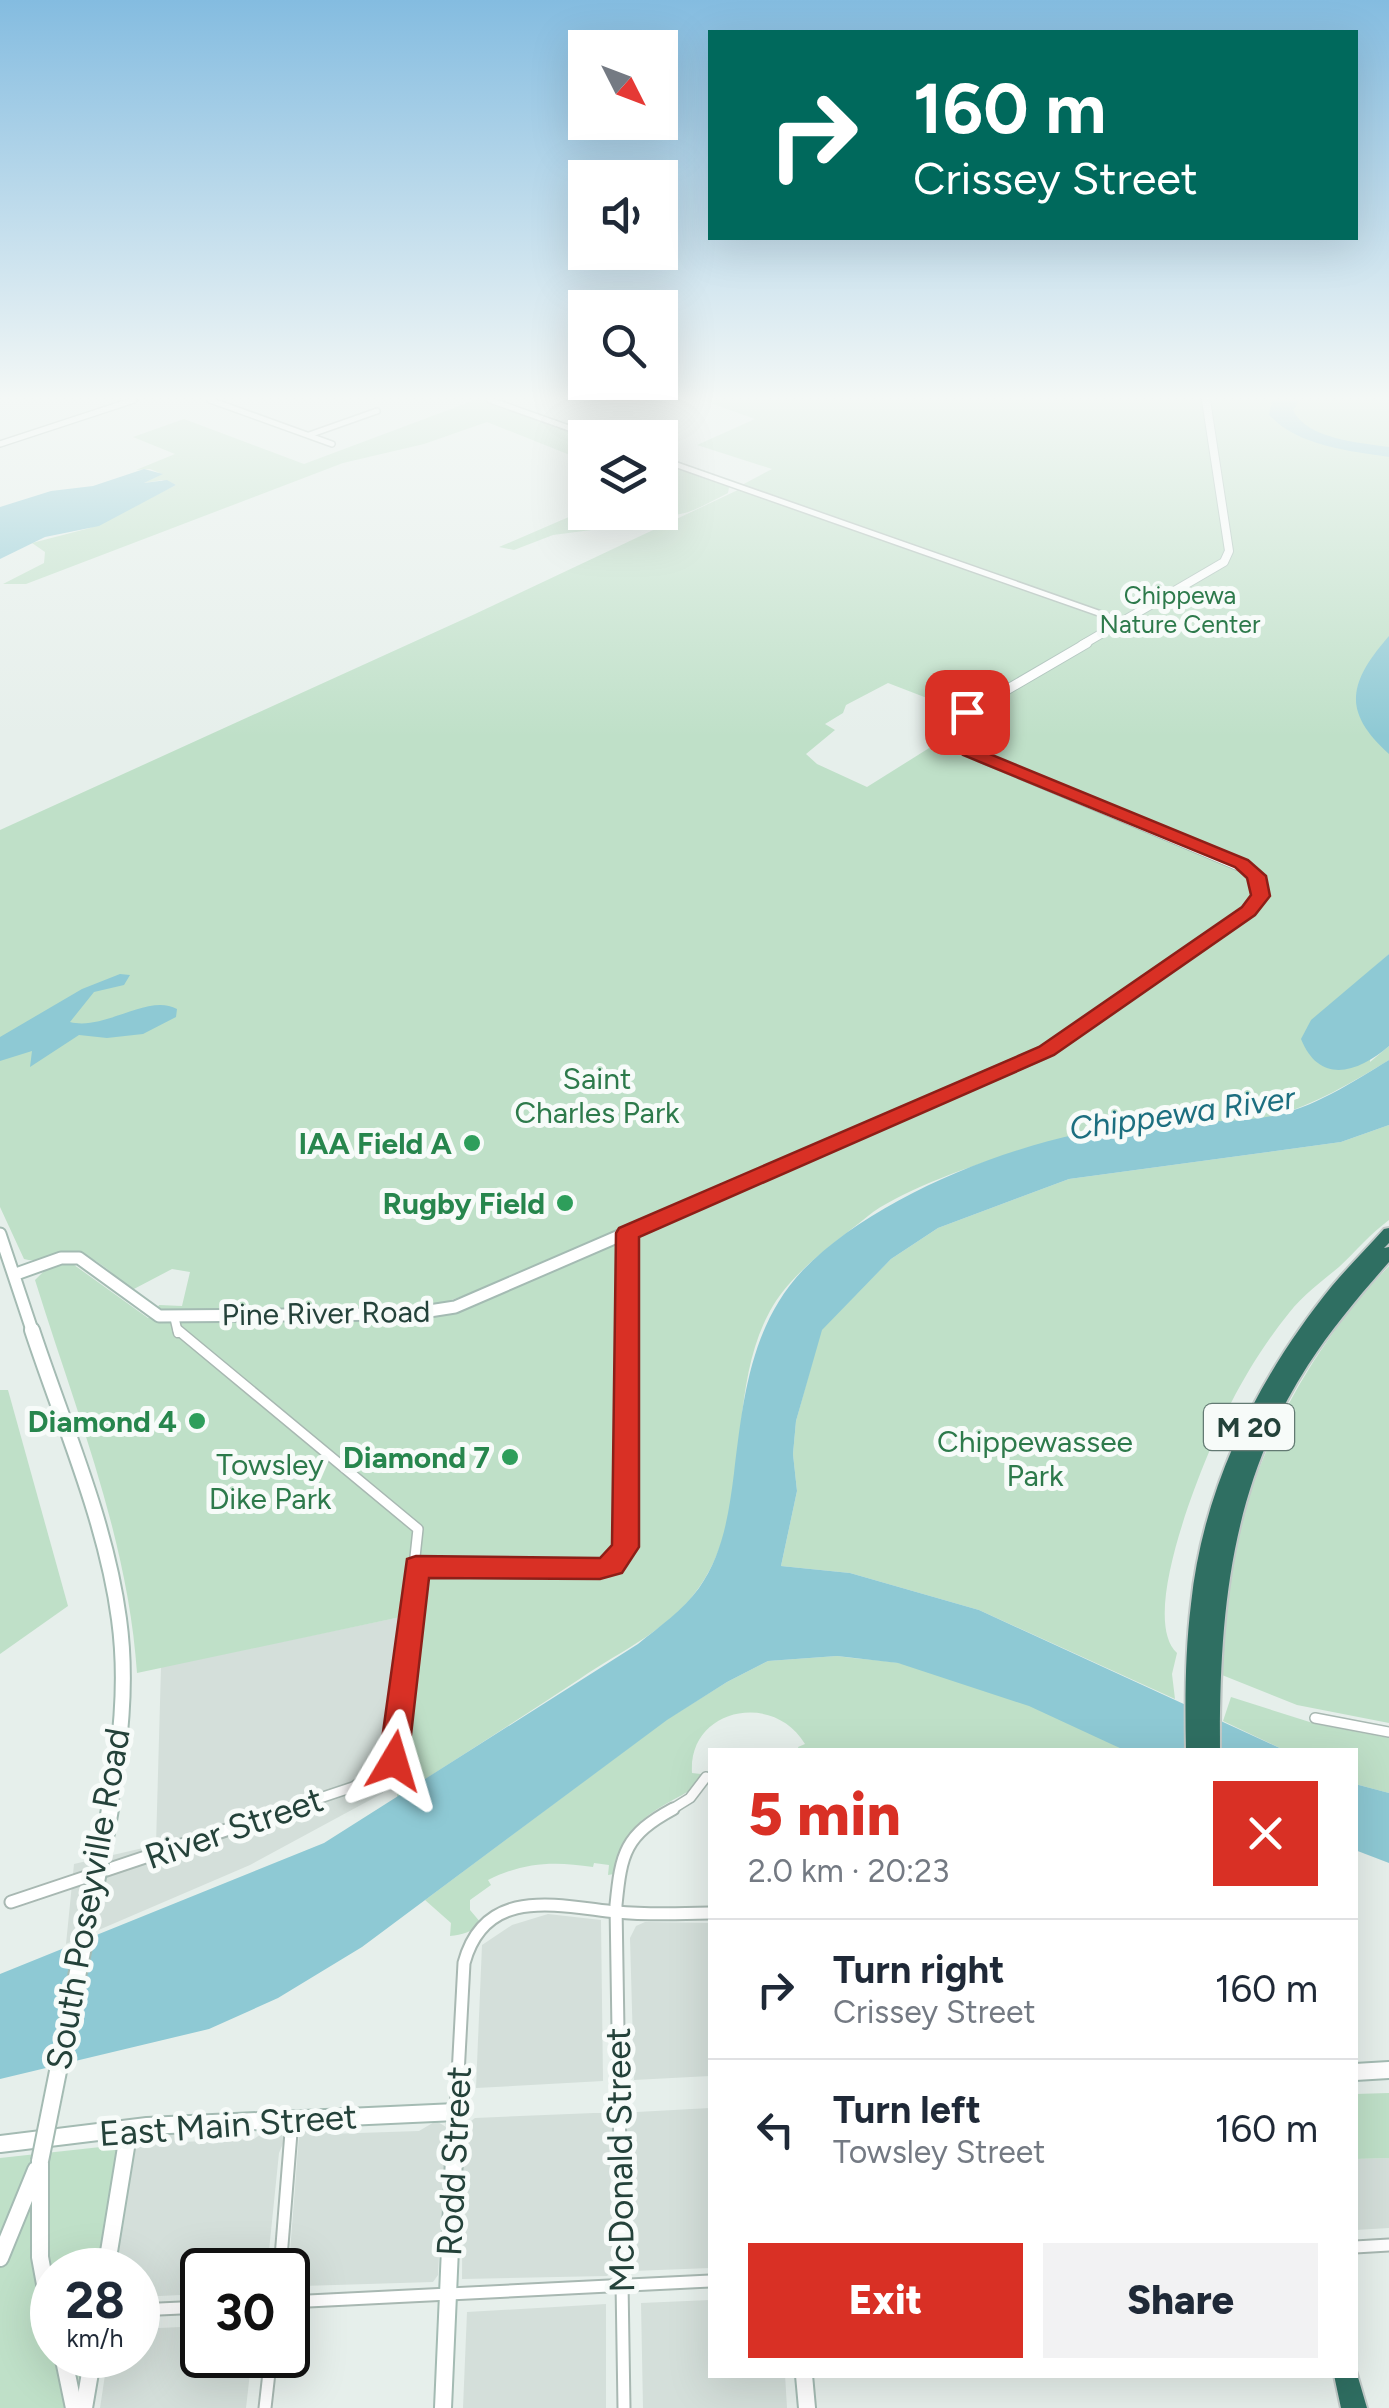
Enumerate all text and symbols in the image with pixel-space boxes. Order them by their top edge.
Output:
north arrow [568,30,678,140]
map controls [568,30,678,530]
text: 160 m [913,66,1106,151]
icon: right [748,70,878,200]
text: Crissey Street [913,151,1198,205]
button: sound [568,160,678,270]
button: search [568,290,678,400]
button: layers [568,420,678,530]
park label: Chippewa Nature Center [1100,580,1261,639]
pin [925,670,1010,755]
icon: arrive [940,685,995,740]
park label: Saint Charles Park [514,1060,680,1131]
water label: Chippewa River [1067,1078,1298,1148]
place label: IAA Field A [298,1125,453,1162]
marker: IAA Field A [461,1132,483,1154]
place label: Rugby Field [383,1185,545,1222]
marker: Rugby Field [554,1192,576,1214]
street label: Pine River Road [221,1293,431,1333]
place label: Diamond 4 [28,1403,177,1440]
road number: M 20 [1204,1404,1294,1450]
marker: Diamond 4 [186,1410,208,1432]
park label: Chippewassee Park [937,1423,1133,1494]
place label: Diamond 7 [343,1439,490,1476]
park label: Towsley Dike Park [209,1446,332,1517]
marker: Diamond 7 [499,1446,521,1468]
position arrow [342,1709,446,1813]
street label: South Poseyville Road [37,1725,139,2073]
street label: River Street [140,1778,328,1878]
text: 5 min [748,1778,901,1850]
button: close [1213,1781,1318,1886]
text: 2.0 km · 20:23 [748,1852,949,1890]
text: Turn right [833,1947,1005,1993]
icon: right [748,1962,803,2017]
text: 160 m [1215,1966,1318,2012]
text: Crissey Street [833,1993,1036,2031]
street label: McDonald Street [597,2027,643,2293]
street label: Rodd Street [428,2065,480,2257]
text: Turn left [833,2087,981,2133]
street label: East Main Street [98,2095,358,2155]
icon: left [748,2102,803,2157]
text: 160 m [1215,2106,1318,2152]
text: Towsley Street [833,2133,1045,2171]
button: Exit [748,2243,1023,2358]
button: Share [1043,2243,1318,2358]
speed limit sign: 30 [180,2248,310,2378]
text: 28 [65,2270,125,2331]
text: km/h [66,2323,124,2353]

